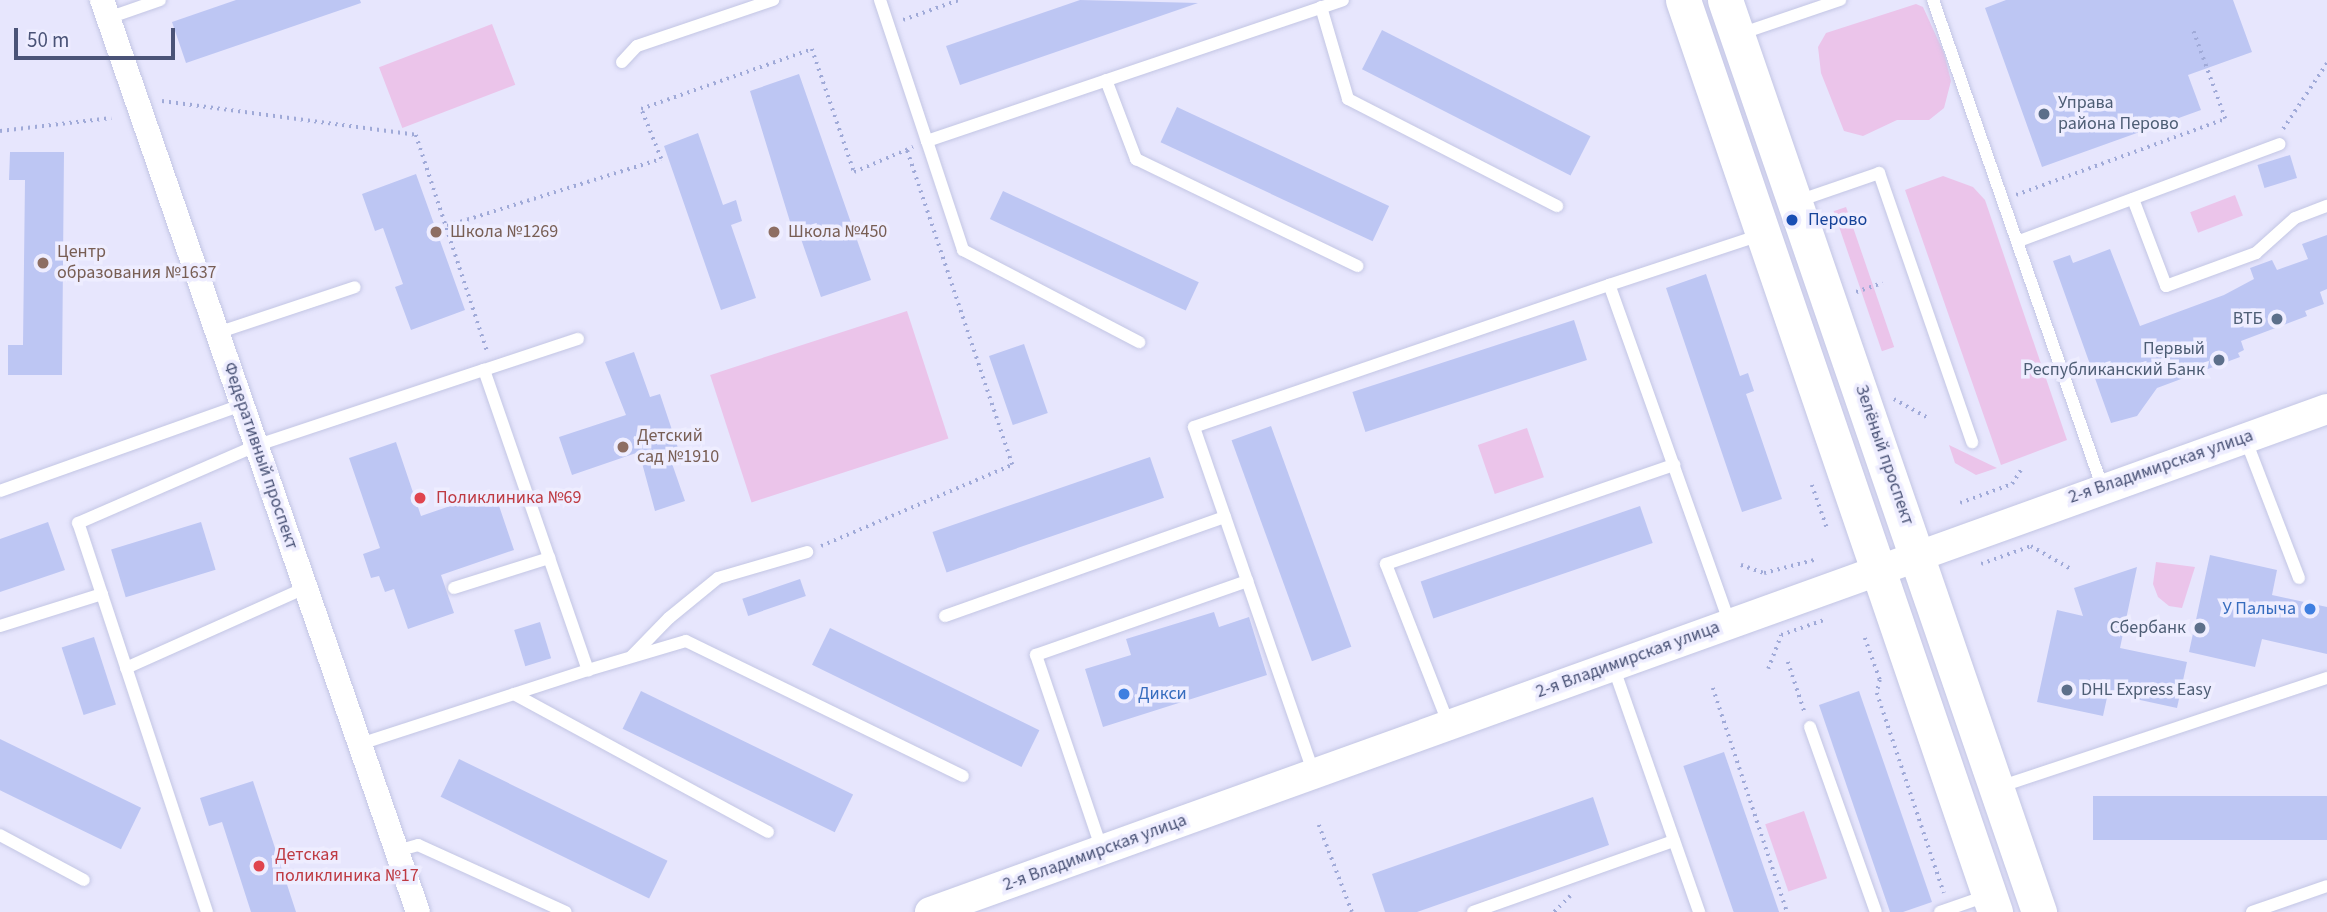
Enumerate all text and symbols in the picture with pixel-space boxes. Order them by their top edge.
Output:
scale bar [18,14,178,58]
text: 50 m [27,25,69,55]
place label: Управа района Перово [2058,93,2179,136]
marker: Управа района Перово [2036,106,2052,122]
place label: Перово [1808,209,1867,231]
marker: Перово [1782,210,1802,230]
place label: Школа №1269 [450,221,558,243]
place label: Школа №450 [788,221,887,243]
marker: Школа №1269 [428,224,444,240]
marker: Школа №450 [766,224,782,240]
place label: Центр образования №1637 [57,242,217,284]
marker: Центр образования №1637 [35,255,51,271]
place label: ВТБ [2233,308,2263,330]
marker: ВТБ [2269,311,2285,327]
place label: Первый Республиканский Банк [2023,339,2205,382]
marker: Первый Республиканский Банк [2211,352,2227,368]
street label: Федеративный проспект [218,360,302,552]
street label: Зелёный проспект [1850,382,1918,528]
street label: 2-я Владимирская улица [2066,425,2256,509]
place label: Детский сад №1910 [637,426,719,468]
marker: Детский сад №1910 [615,439,631,455]
place label: Поликлиника №69 [436,487,581,509]
marker: Поликлиника №69 [410,488,430,508]
place label: У Палыча [2222,598,2296,620]
marker: У Палыча [2302,601,2318,617]
street label: 2-я Владимирская улица [1533,617,1723,703]
place label: Сбербанк [2110,617,2186,639]
marker: Сбербанк [2192,620,2208,636]
place label: DHL Express Easy [2081,679,2211,701]
marker: DHL Express Easy [2059,682,2075,698]
place label: Дикси [1138,683,1187,705]
marker: Дикси [1116,686,1132,702]
street label: 2-я Владимирская улица [1000,810,1190,896]
place label: Детская поликлиника №17 [275,845,419,888]
marker: Детская поликлиника №17 [249,856,269,876]

